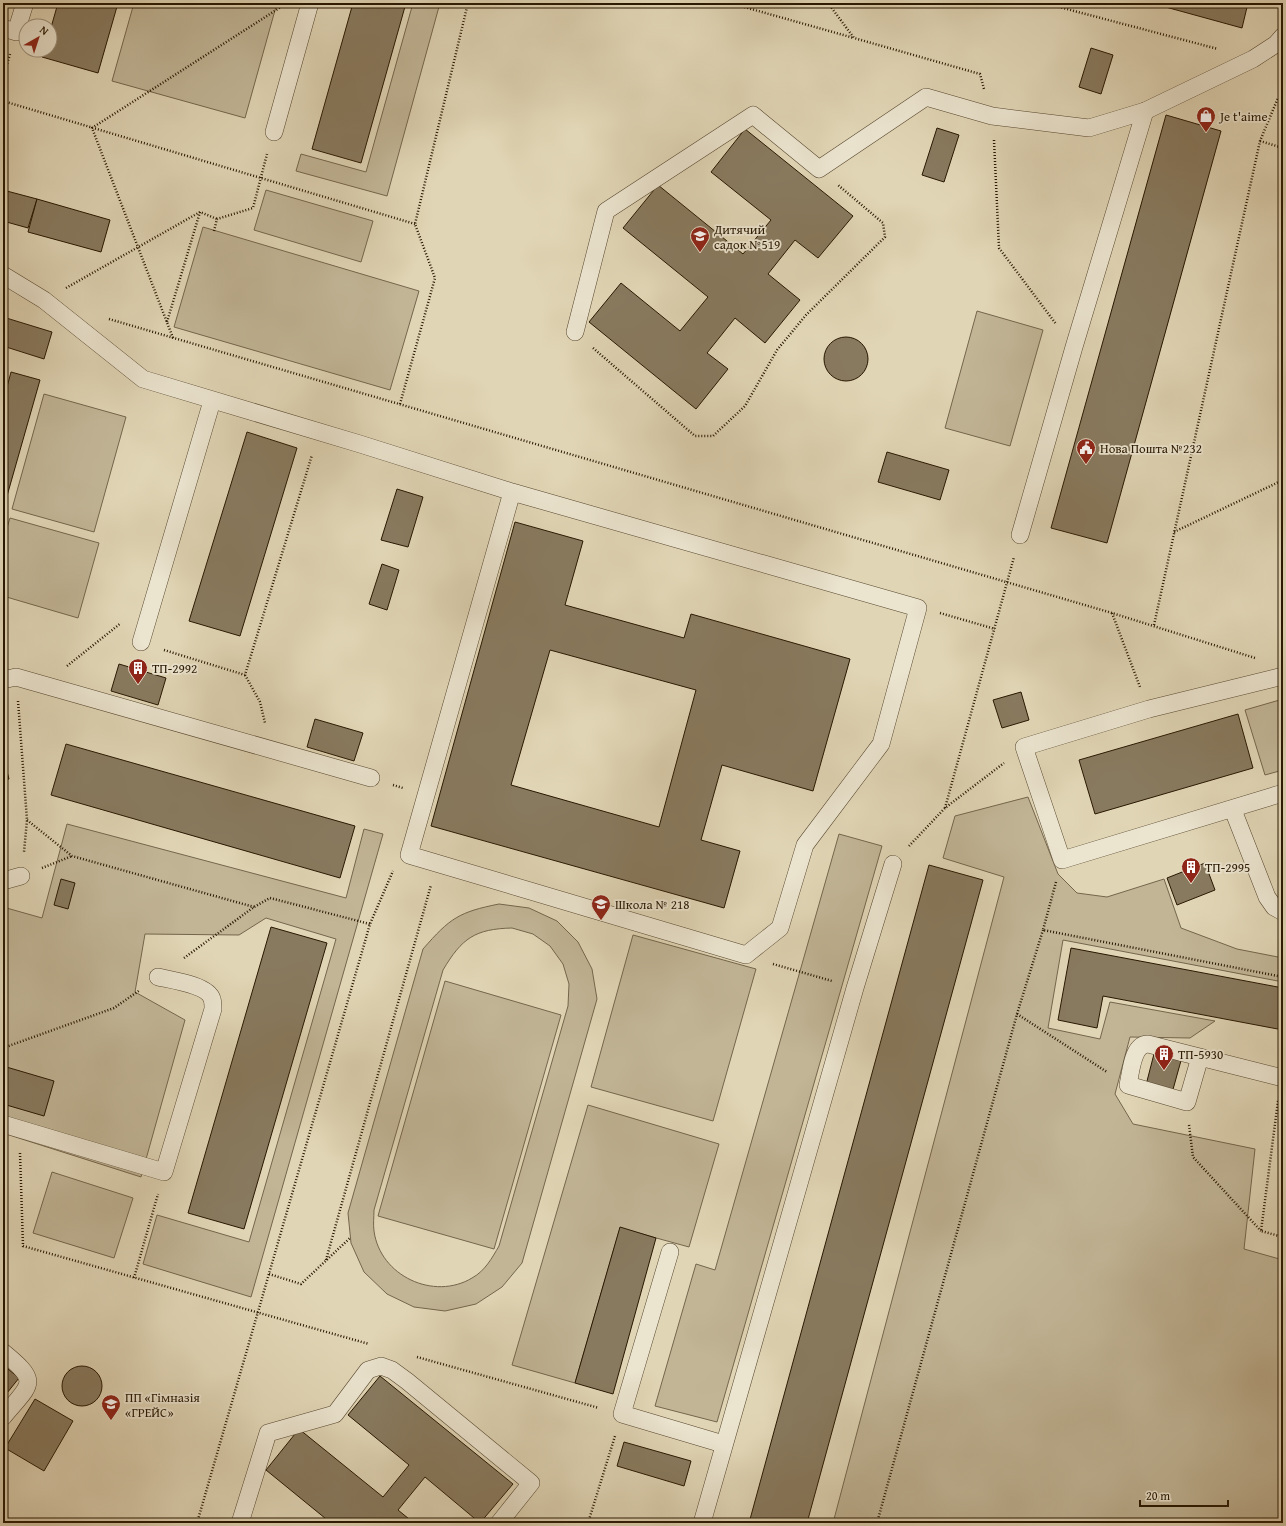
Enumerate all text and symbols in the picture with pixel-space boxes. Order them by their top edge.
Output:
north arrow [18,18,58,58]
text: N [36,22,53,39]
shop icon: Je t'aime [1195,105,1217,133]
place label: Je t'aime [1218,107,1268,126]
place label: Дитячий садок №519 [713,220,780,254]
school or university icon: Дитячий садок №519 [689,225,711,253]
public building icon: Нова Пошта №232 [1075,437,1097,465]
place label: Нова Пошта №232 [1100,439,1202,458]
building icon: ТП-2992 [127,657,149,685]
place label: ТП-2992 [152,659,197,678]
building icon: ТП-2995 [1180,856,1202,884]
place label: ТП-2995 [1205,858,1250,877]
school or university icon: Школа № 218 [590,893,612,921]
place label: Школа № 218 [615,895,689,914]
building icon: ТП-5930 [1153,1043,1175,1071]
place label: ТП-5930 [1178,1045,1223,1064]
place label: ПП «Гімназія «ГРЕЙС» [125,1388,200,1422]
school or university icon: ПП «Гімназія «ГРЕЙС» [100,1393,122,1421]
scale bar [1140,1482,1228,1508]
text: 20 m [1146,1487,1170,1504]

